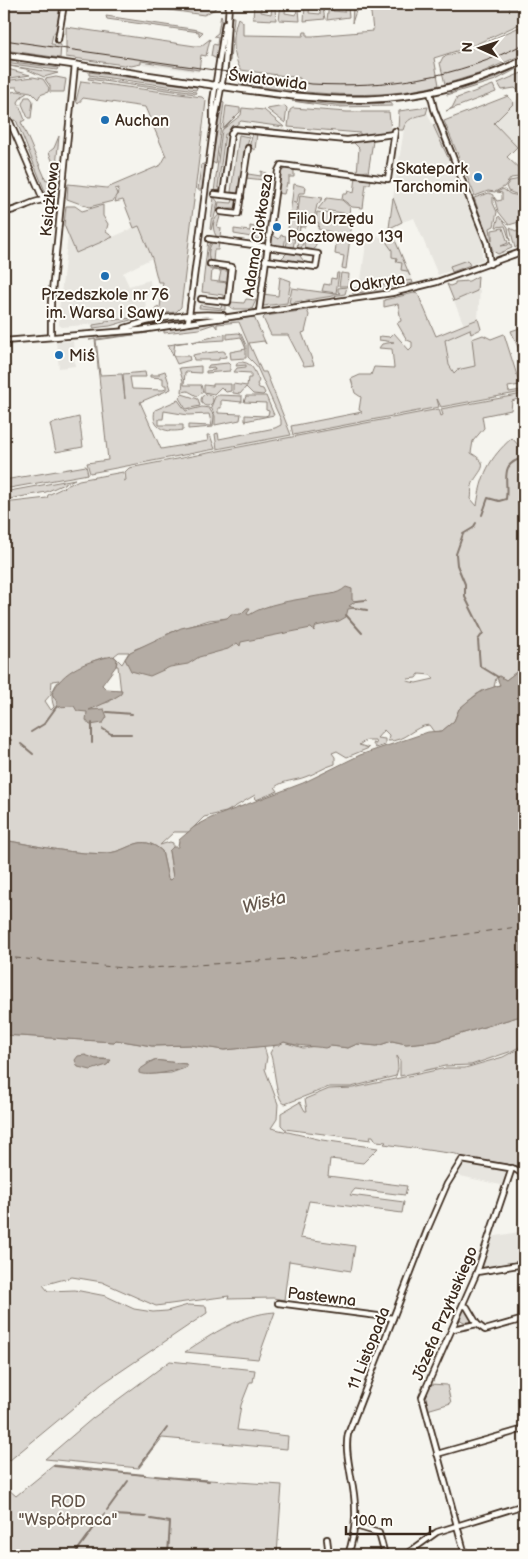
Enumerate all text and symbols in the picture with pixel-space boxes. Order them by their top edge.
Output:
north arrow [456,22,506,72]
text: N [459,42,476,53]
street label: Światowida [227,64,309,95]
place label: Auchan [115,112,169,131]
marker: Auchan [99,114,111,126]
place label: Skatepark Tarchomin [393,160,468,197]
street label: Książkowa [37,161,64,237]
marker: Skatepark Tarchomin [472,171,484,183]
street label: Adama Ciołkosza [239,172,278,298]
place label: Filia Urzędu Pocztowego 139 [287,210,403,247]
marker: Filia Urzędu Pocztowego 139 [271,221,283,233]
marker: Przedszkole nr 76 im. Warsa i Sawy [99,270,111,282]
street label: Odkryta [348,270,407,297]
place label: Przedszkole nr 76 im. Warsa i Sawy [41,286,169,323]
place label: Miś [69,347,96,366]
marker: Miś [53,349,65,361]
water label: Wisła [240,887,288,918]
street label: Józefa Przyłuskiego [409,1244,482,1383]
street label: Pastewna [286,1284,357,1311]
street label: 11 Listopada [344,1304,395,1393]
park label: ROD "Współpraca" [18,1493,118,1530]
scale bar [346,1504,429,1536]
text: 100 m [353,1512,393,1531]

